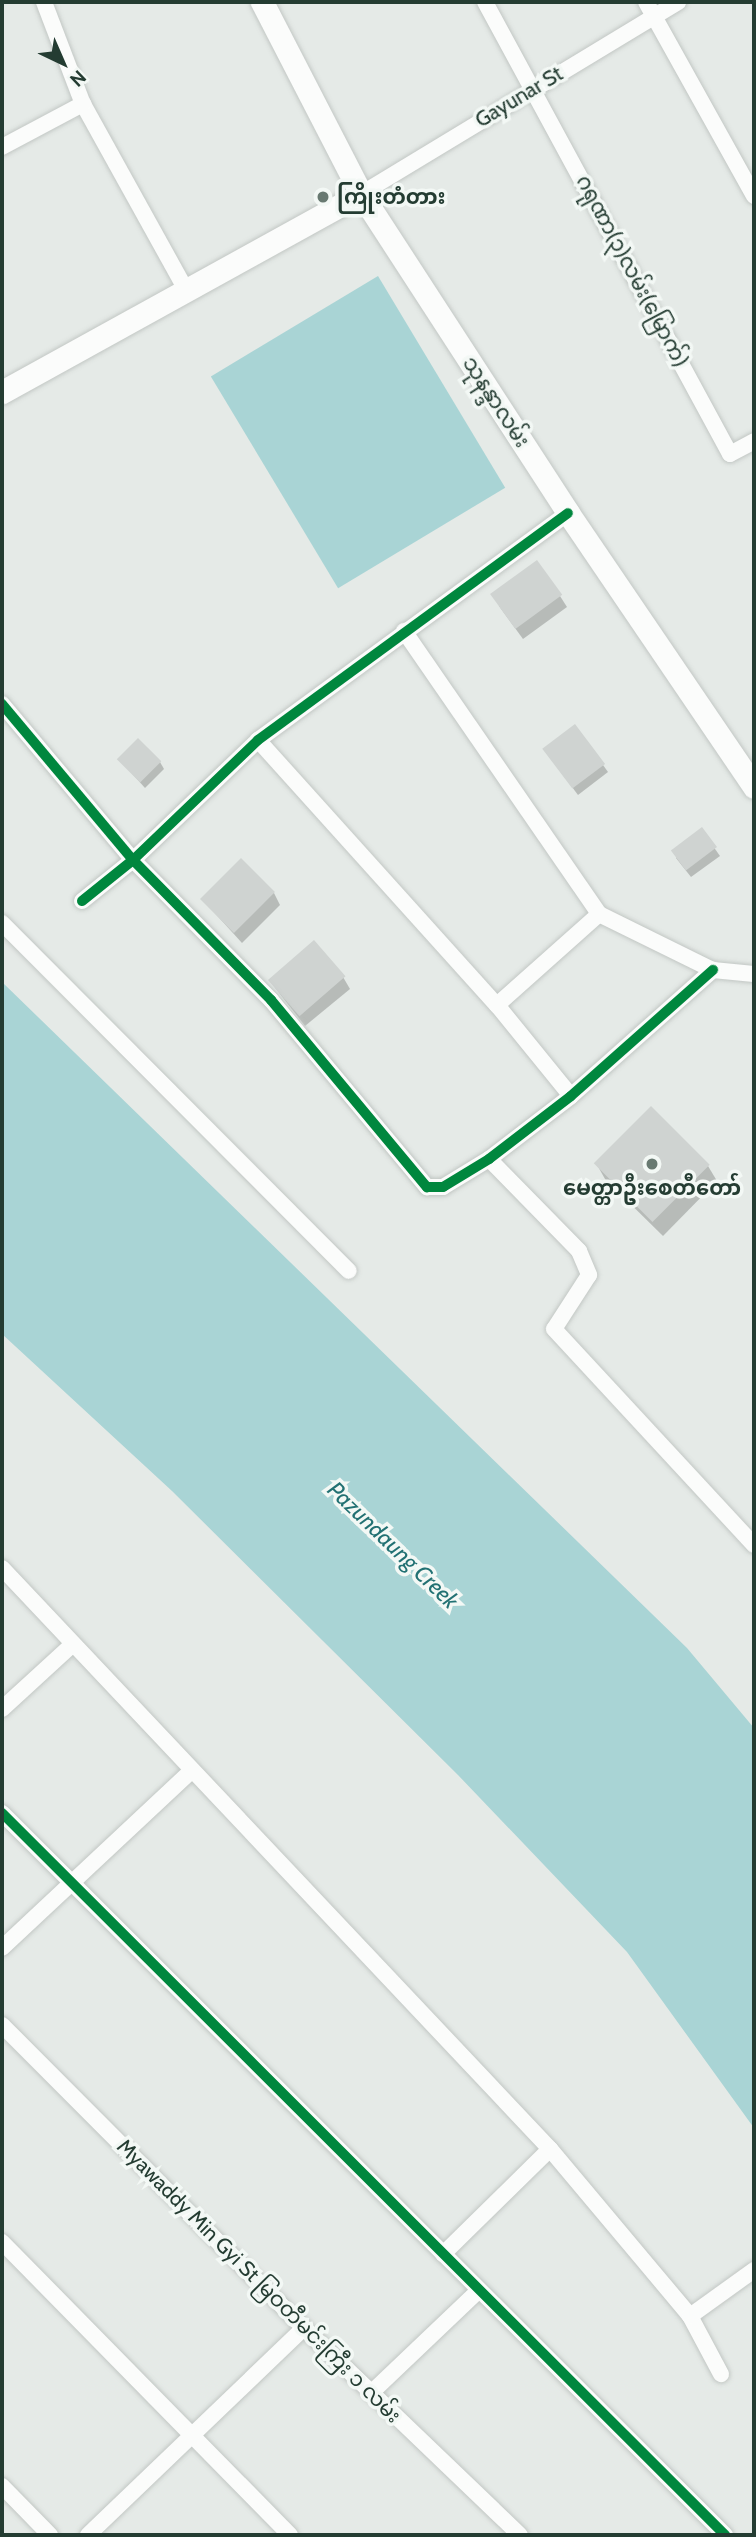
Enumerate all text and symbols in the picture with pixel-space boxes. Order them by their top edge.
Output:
north arrow [28,28,98,98]
street label: Gayunar St [471,61,567,133]
text: N [65,66,91,91]
street label: ဂရုဏာ(၃)လမ်း(မြောက်) [571,171,693,371]
place label: ကြိုးတံတား [337,184,446,210]
marker: ကြိုးတံတား [315,189,331,205]
street label: သုနန္ဒာလမ်း [457,352,535,452]
marker: မေတ္တာဦးစေတီတော် [644,1156,660,1172]
place label: မေတ္တာဦးစေတီတော် [563,1175,741,1201]
water label: Pazundaung Creek [322,1476,464,1614]
street label: Myawaddy Min Gyi St မြဝတီမင်းကြီး ၁ လမ်း [112,2134,406,2428]

